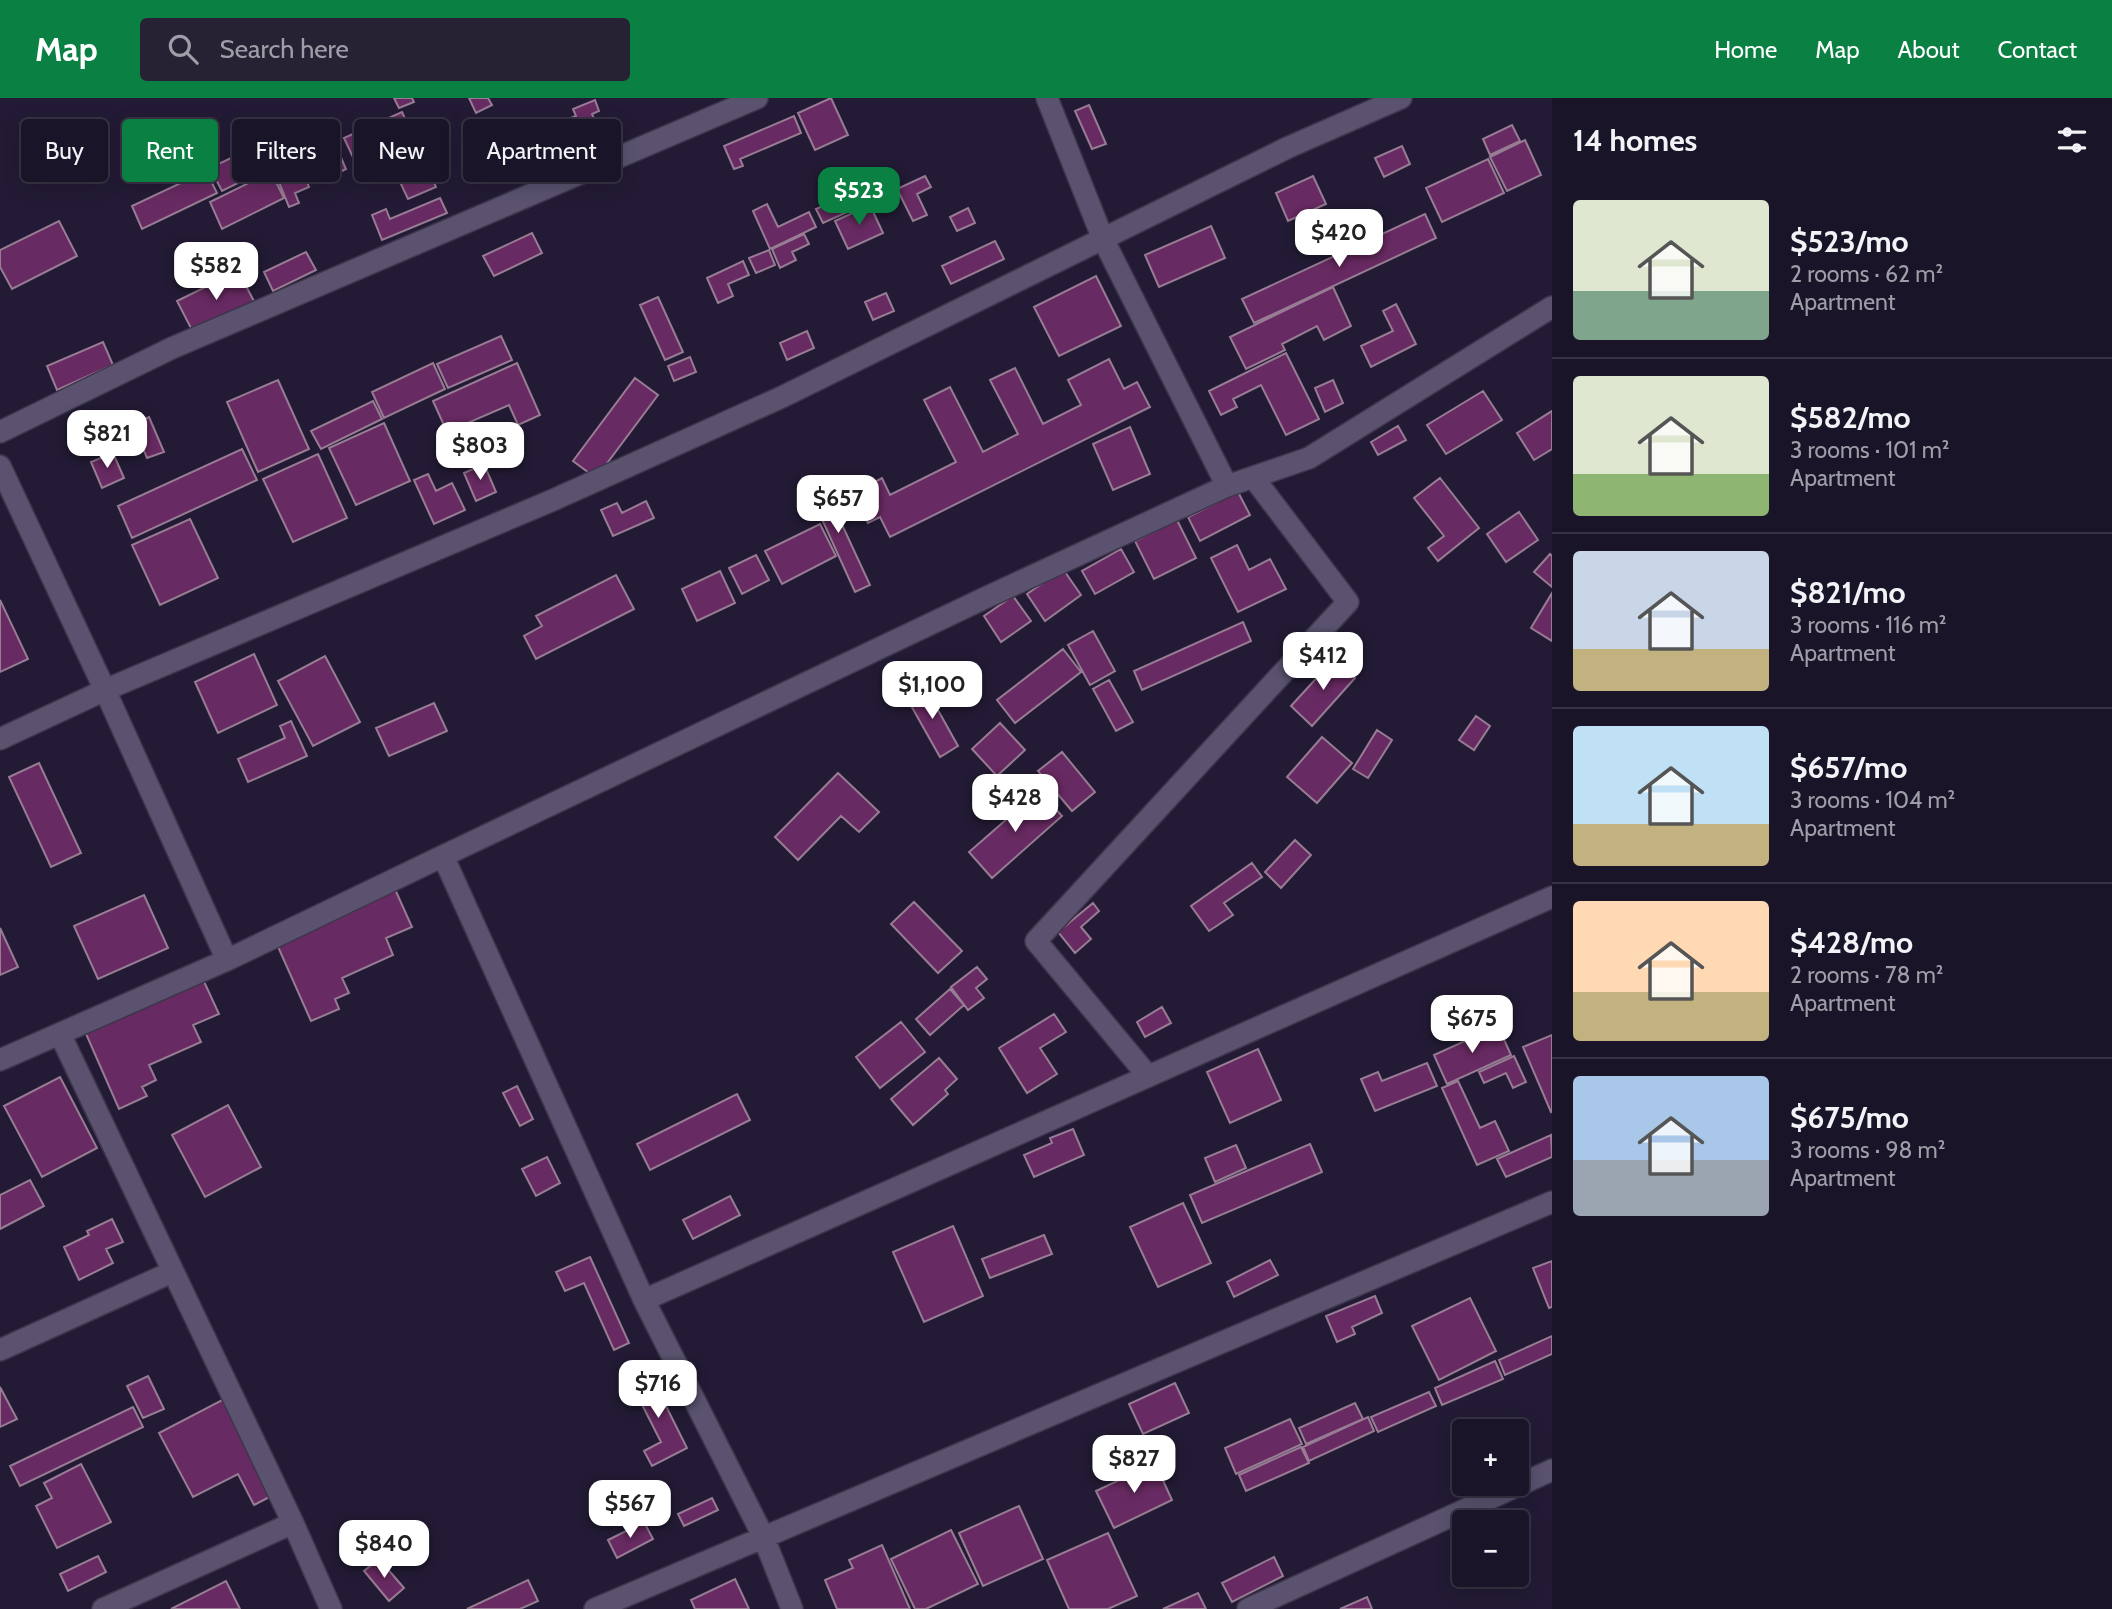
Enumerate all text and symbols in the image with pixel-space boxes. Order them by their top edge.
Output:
search box [140,18,630,81]
text: Map [35,29,98,69]
icon: search [164,30,202,68]
text: Search here [220,33,349,65]
text: Home [1714,35,1777,64]
text: Map [1815,35,1860,64]
text: About [1898,35,1960,64]
text: Contact [1998,35,2077,64]
chip: Buy [21,119,108,182]
chip: Rent [122,119,218,182]
chip: Filters [232,119,340,182]
chip: New [354,119,449,182]
chip: Apartment [463,119,621,182]
icon: filters [2053,121,2091,159]
text: 14 homes [1573,122,1697,159]
pin: $523 [818,167,900,227]
text: $523 [834,176,884,204]
pin: $420 [1298,209,1380,269]
text: $420 [1311,218,1367,246]
text: $523/mo [1790,223,1909,260]
icon: home [1629,228,1713,312]
pin: $582 [175,242,257,302]
text: $582 [190,251,242,279]
text: 2 rooms · 62 m² [1790,260,1943,288]
text: Apartment [1790,288,1895,316]
text: $582/mo [1790,399,1911,436]
icon: home [1629,404,1713,488]
pin: $821 [66,410,148,470]
text: $821 [83,419,131,447]
pin: $803 [439,422,521,482]
text: $803 [452,431,508,459]
text: 3 rooms · 101 m² [1790,436,1949,464]
text: Apartment [1790,464,1895,492]
pin: $657 [797,476,879,535]
text: $657 [813,484,863,512]
text: $821/mo [1790,574,1906,611]
icon: home [1629,579,1713,663]
text: 3 rooms · 116 m² [1790,611,1946,639]
pin: $412 [1282,632,1364,692]
text: Apartment [1790,639,1895,667]
text: $412 [1299,641,1347,669]
pin: $1,100 [875,662,989,721]
text: $1,100 [898,670,966,698]
text: $657/mo [1790,749,1907,786]
icon: home [1629,754,1713,838]
pin: $428 [974,774,1056,834]
text: $428 [988,783,1042,811]
text: 3 rooms · 104 m² [1790,786,1955,814]
text: Apartment [1790,814,1895,842]
text: $428/mo [1790,924,1913,961]
icon: home [1629,929,1713,1013]
text: 2 rooms · 78 m² [1790,961,1944,989]
text: Apartment [1790,989,1895,1017]
pin: $675 [1431,996,1513,1055]
text: $675 [1447,1004,1497,1032]
text: $675/mo [1790,1099,1909,1136]
icon: home [1629,1104,1713,1188]
text: 3 rooms · 98 m² [1790,1136,1945,1164]
text: Apartment [1790,1164,1895,1192]
pin: $716 [617,1360,699,1420]
text: $716 [635,1369,681,1397]
map controls [1452,1419,1529,1587]
button: + [1452,1419,1529,1496]
pin: $827 [1093,1436,1175,1495]
text: $827 [1108,1444,1160,1472]
pin: $567 [589,1480,671,1540]
text: $567 [605,1489,655,1517]
button: − [1452,1510,1529,1587]
pin: $840 [343,1520,425,1580]
text: $840 [355,1529,413,1557]

